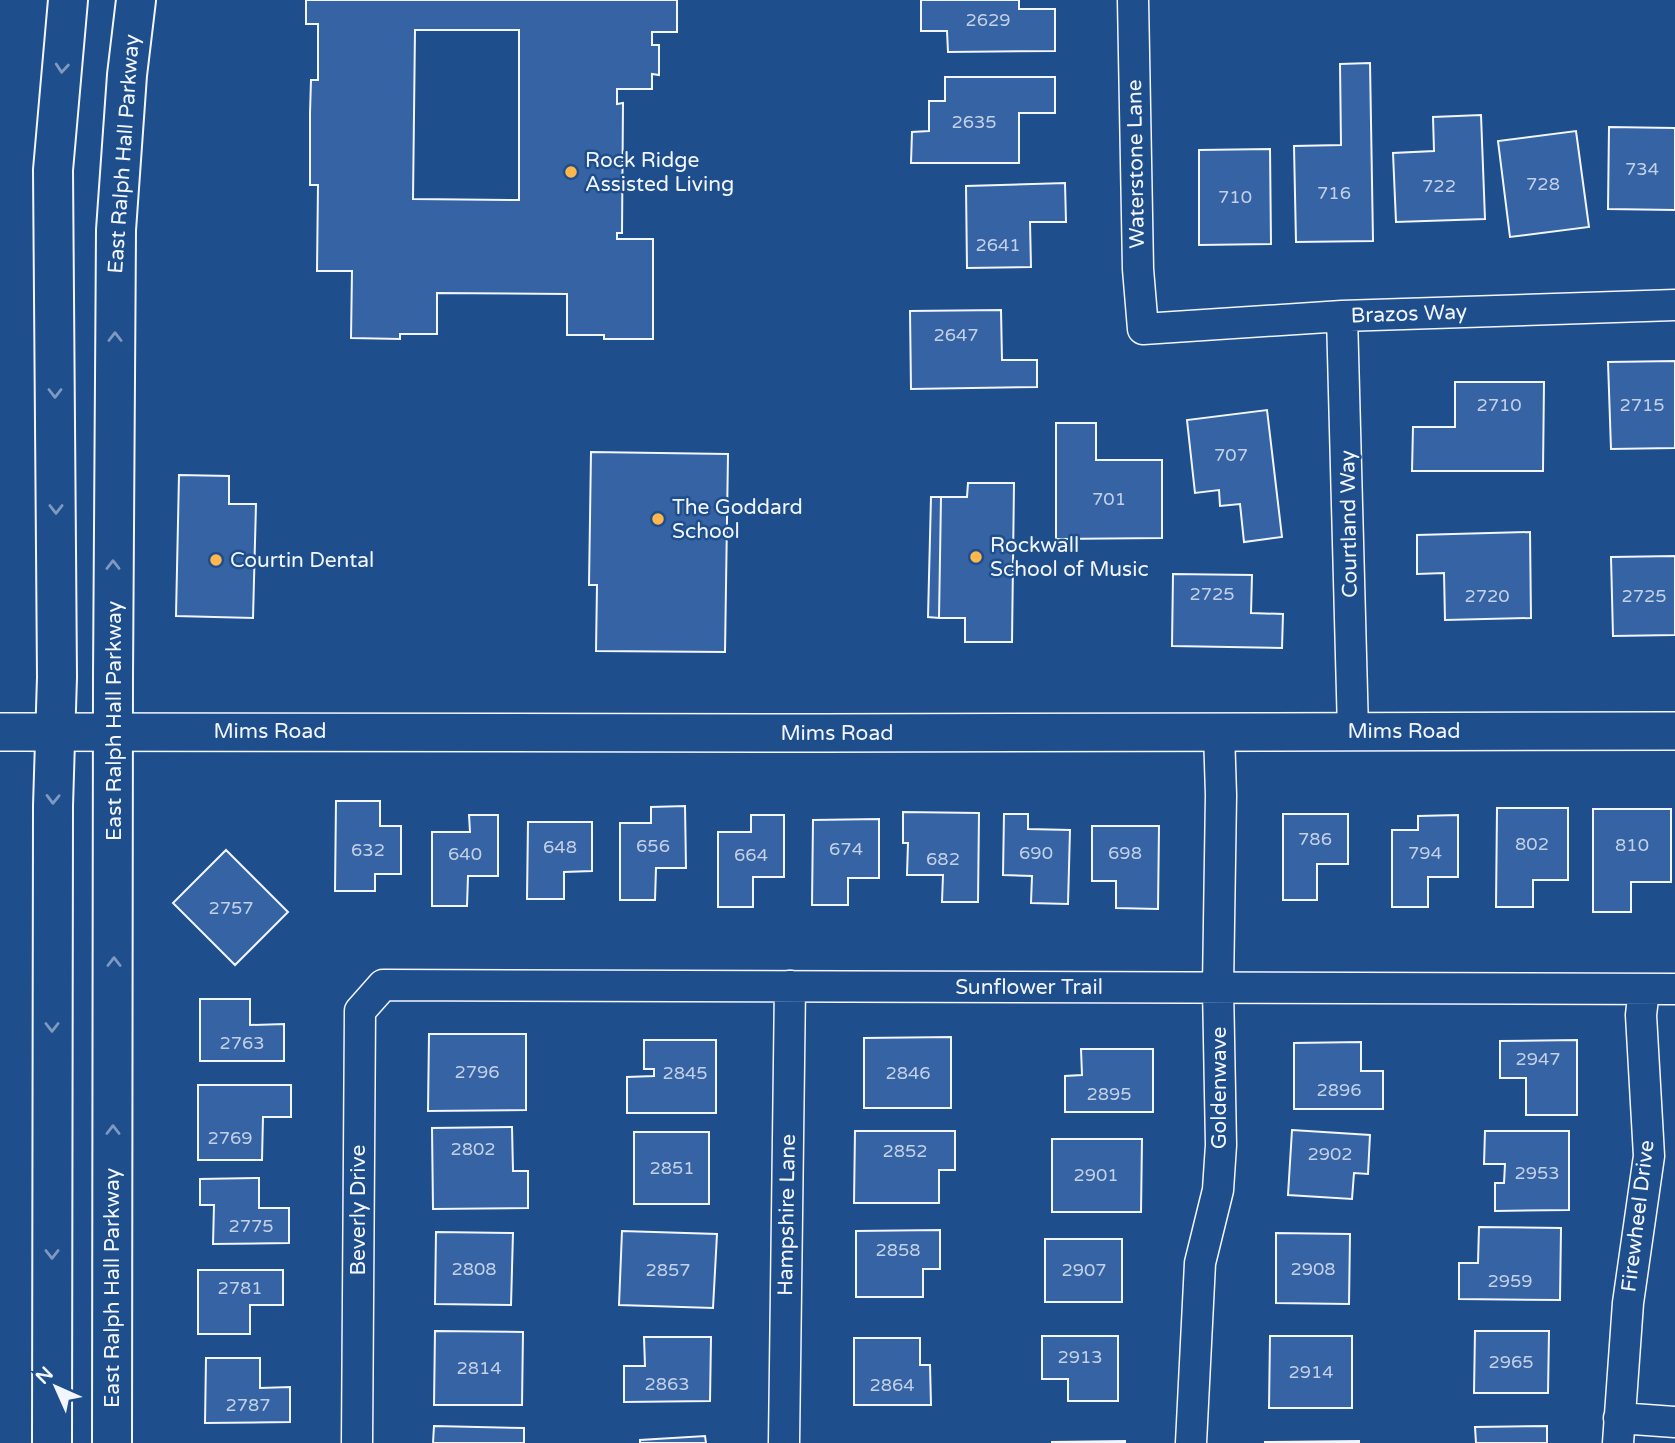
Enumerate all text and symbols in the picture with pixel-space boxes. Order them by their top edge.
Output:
house number: 2629 [965,9,1011,31]
street label: East Ralph Hall Parkway [103,33,145,275]
one-way arrow [55,63,70,74]
street label: Waterstone Lane [1122,79,1150,249]
house number: 2635 [951,111,997,133]
place label: Rock Ridge Assisted Living [585,148,734,197]
house number: 734 [1625,158,1659,180]
marker: Rock Ridge Assisted Living [563,164,579,180]
house number: 728 [1526,173,1560,195]
house number: 722 [1422,175,1456,197]
house number: 716 [1317,182,1351,204]
house number: 710 [1218,186,1252,208]
house number: 2641 [975,234,1021,256]
street label: Brazos Way [1350,299,1468,329]
house number: 2647 [933,324,979,346]
one-way arrow [107,331,123,342]
one-way arrow [47,388,63,399]
house number: 2710 [1476,394,1522,416]
house number: 2715 [1619,394,1665,416]
house number: 707 [1214,444,1248,466]
street label: Courtland Way [1335,450,1363,598]
house number: 701 [1092,488,1126,510]
place label: The Goddard School [672,495,803,544]
one-way arrow [48,504,64,515]
marker: The Goddard School [650,511,666,527]
place label: Rockwall School of Music [990,533,1149,582]
place label: Courtin Dental [230,548,374,573]
marker: Rockwall School of Music [968,549,984,565]
marker: Courtin Dental [208,552,224,568]
one-way arrow [106,559,121,570]
house number: 2725 [1189,583,1235,605]
house number: 2720 [1464,585,1510,607]
house number: 2725 [1621,585,1667,607]
street label: East Ralph Hall Parkway [102,601,127,841]
street label: Mims Road [214,719,326,744]
street label: Mims Road [1348,719,1460,744]
street label: Mims Road [781,721,893,746]
one-way arrow [46,794,61,805]
house number: 786 [1298,828,1332,850]
house number: 802 [1515,833,1549,855]
house number: 810 [1615,834,1649,856]
house number: 656 [636,835,670,857]
house number: 648 [543,836,577,858]
house number: 674 [829,838,863,860]
house number: 632 [351,839,385,861]
house number: 690 [1019,842,1053,864]
house number: 698 [1108,842,1142,864]
house number: 794 [1408,842,1442,864]
house number: 640 [448,843,482,865]
house number: 664 [734,844,768,866]
house number: 682 [926,848,960,870]
house number: 2757 [208,897,254,919]
one-way arrow [106,957,122,967]
street label: Sunflower Trail [955,975,1103,1000]
one-way arrow [45,1022,60,1033]
street label: Goldenwave [1207,1027,1232,1149]
house number: 2763 [219,1032,265,1054]
house number: 2947 [1515,1048,1561,1070]
house number: 2796 [454,1061,500,1083]
house number: 2845 [662,1062,708,1084]
house number: 2846 [885,1062,931,1084]
house number: 2896 [1316,1079,1362,1101]
house number: 2895 [1086,1083,1132,1105]
one-way arrow [105,1124,121,1135]
house number: 2769 [207,1127,253,1149]
street label: Hampshire Lane [773,1134,801,1296]
house number: 2802 [450,1138,496,1160]
street label: Firewheel Drive [1616,1138,1660,1293]
house number: 2852 [882,1140,928,1162]
house number: 2902 [1307,1143,1353,1165]
street label: Beverly Drive [346,1144,371,1275]
house number: 2851 [649,1157,695,1179]
house number: 2953 [1514,1162,1560,1184]
house number: 2901 [1073,1164,1119,1186]
street label: East Ralph Hall Parkway [100,1168,125,1408]
house number: 2775 [228,1215,274,1237]
house number: 2858 [875,1239,921,1261]
one-way arrow [44,1250,60,1260]
house number: 2808 [451,1258,497,1280]
house number: 2908 [1290,1258,1336,1280]
house number: 2857 [645,1259,691,1281]
house number: 2907 [1061,1259,1107,1281]
house number: 2959 [1487,1270,1533,1292]
house number: 2781 [217,1277,263,1299]
house number: 2913 [1057,1346,1103,1368]
house number: 2965 [1488,1351,1534,1373]
north arrow [21,1352,91,1422]
house number: 2814 [456,1357,502,1379]
house number: 2914 [1288,1361,1334,1383]
text: N [32,1363,58,1389]
house number: 2863 [644,1373,690,1395]
house number: 2864 [869,1374,915,1396]
house number: 2787 [225,1394,271,1416]

